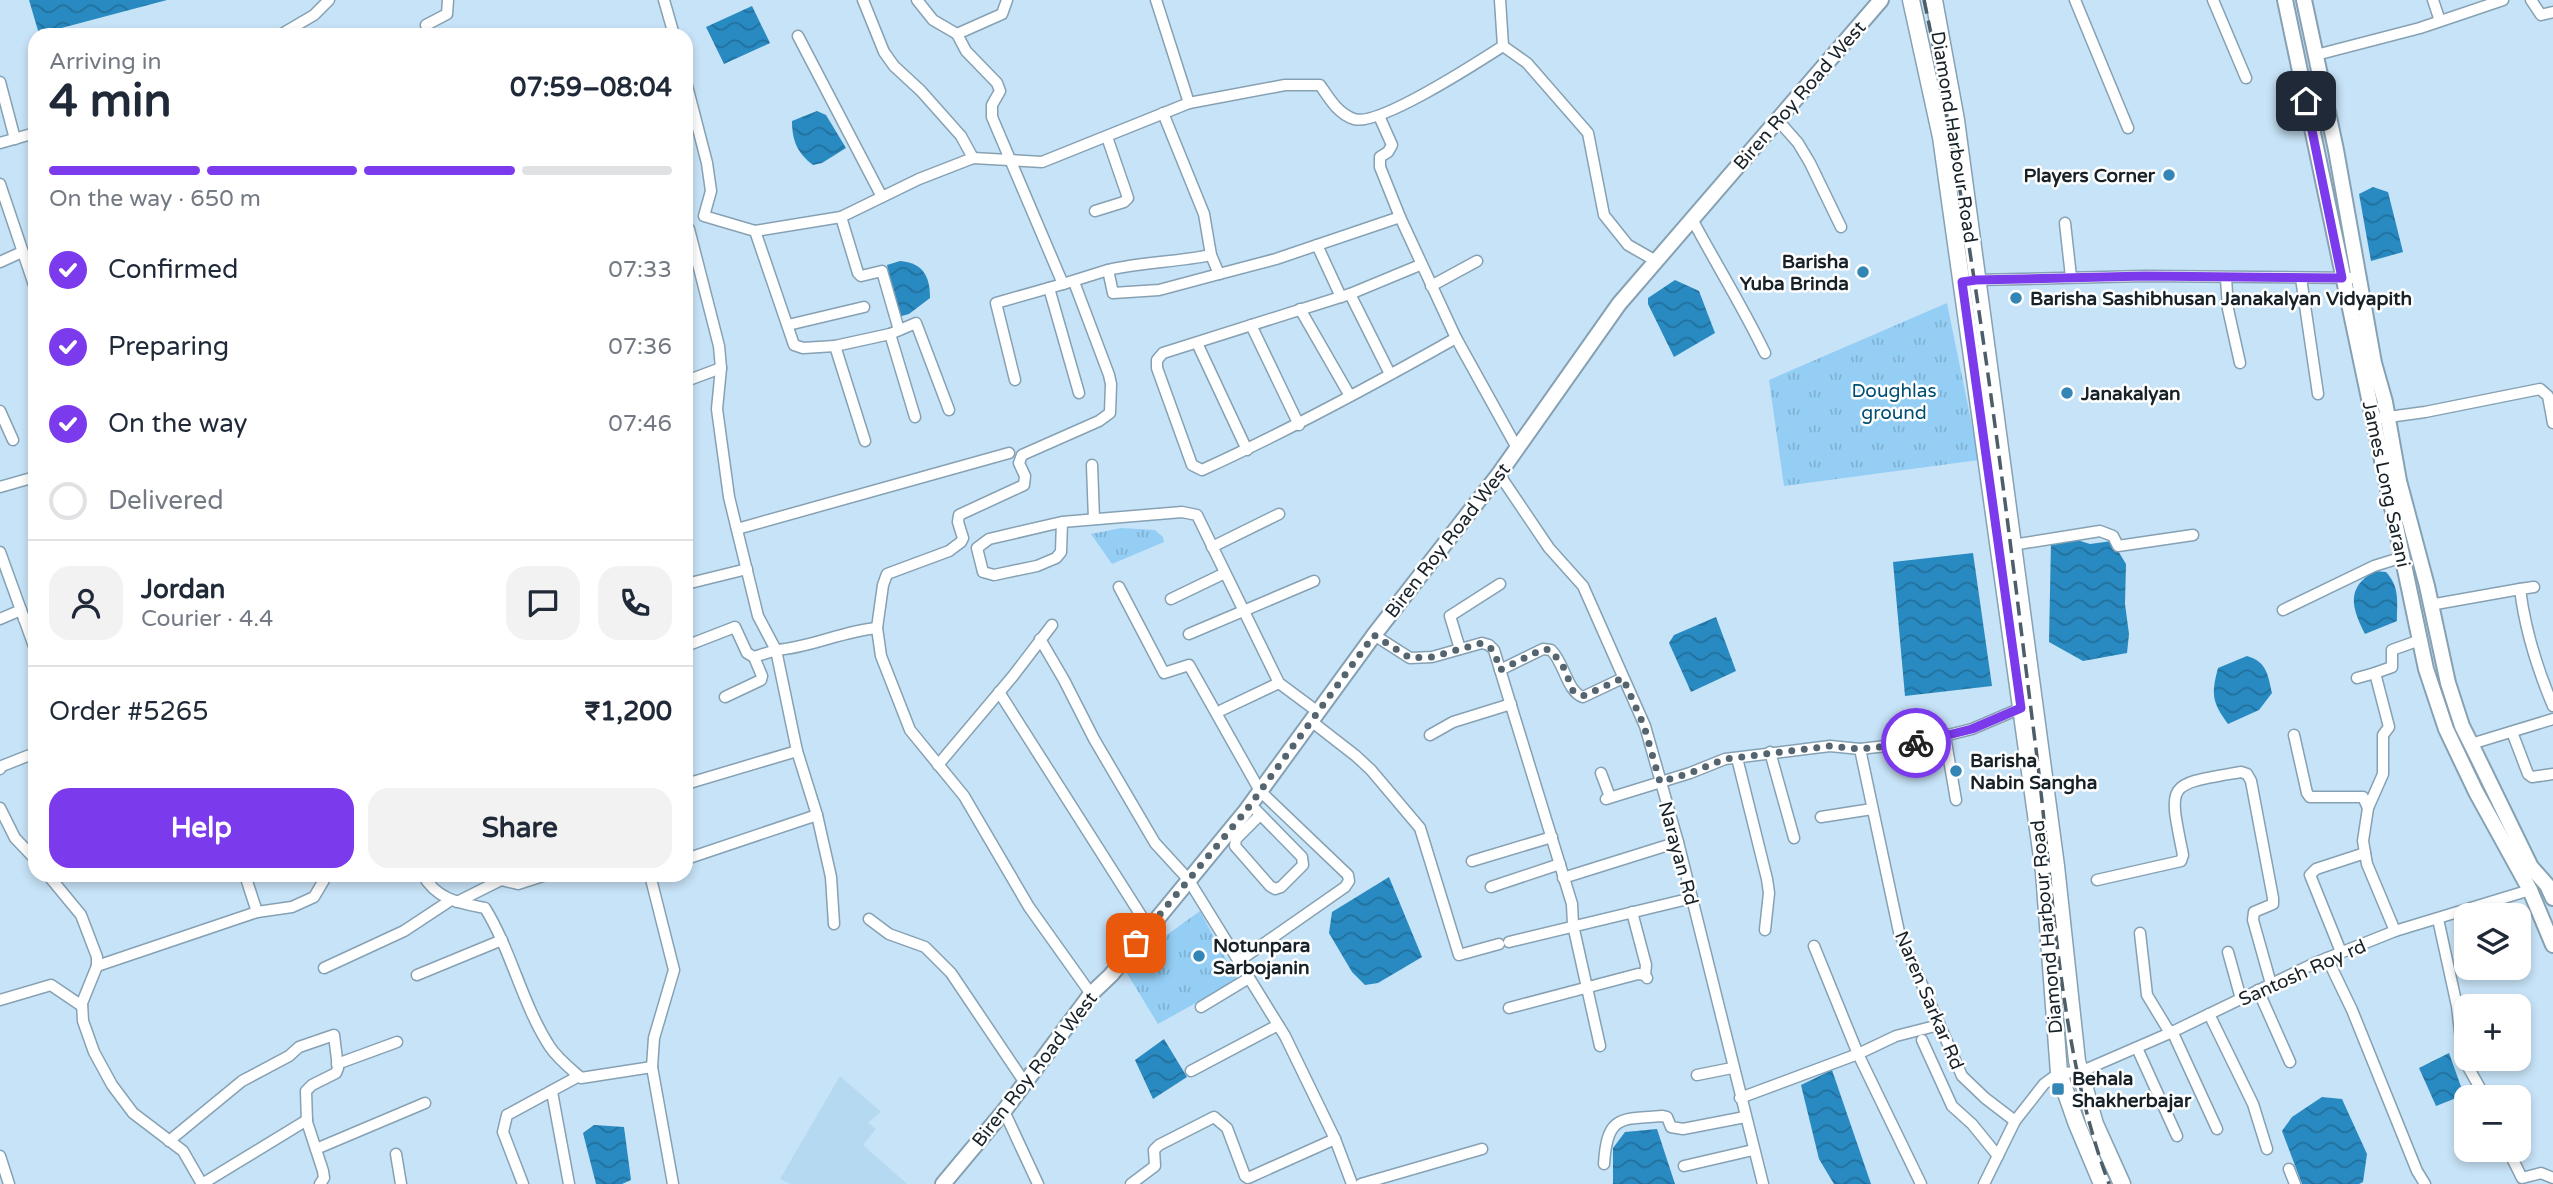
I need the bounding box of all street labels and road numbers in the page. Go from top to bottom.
street label: Biren Roy Road West [1729,17,1870,175]
street label: Diamond Harbour Road [1926,30,1982,245]
street label: James Long Sarani [2358,399,2414,569]
street label: Biren Roy Road West [1381,459,1515,622]
street label: Narayan Rd [1654,799,1702,908]
street label: Diamond Harbour Road [2027,819,2067,1035]
street label: Naren Sarkar Rd [1890,928,1968,1073]
street label: Santosh Roy rd [2235,935,2370,1011]
street label: Biren Roy Road West [968,988,1102,1151]

